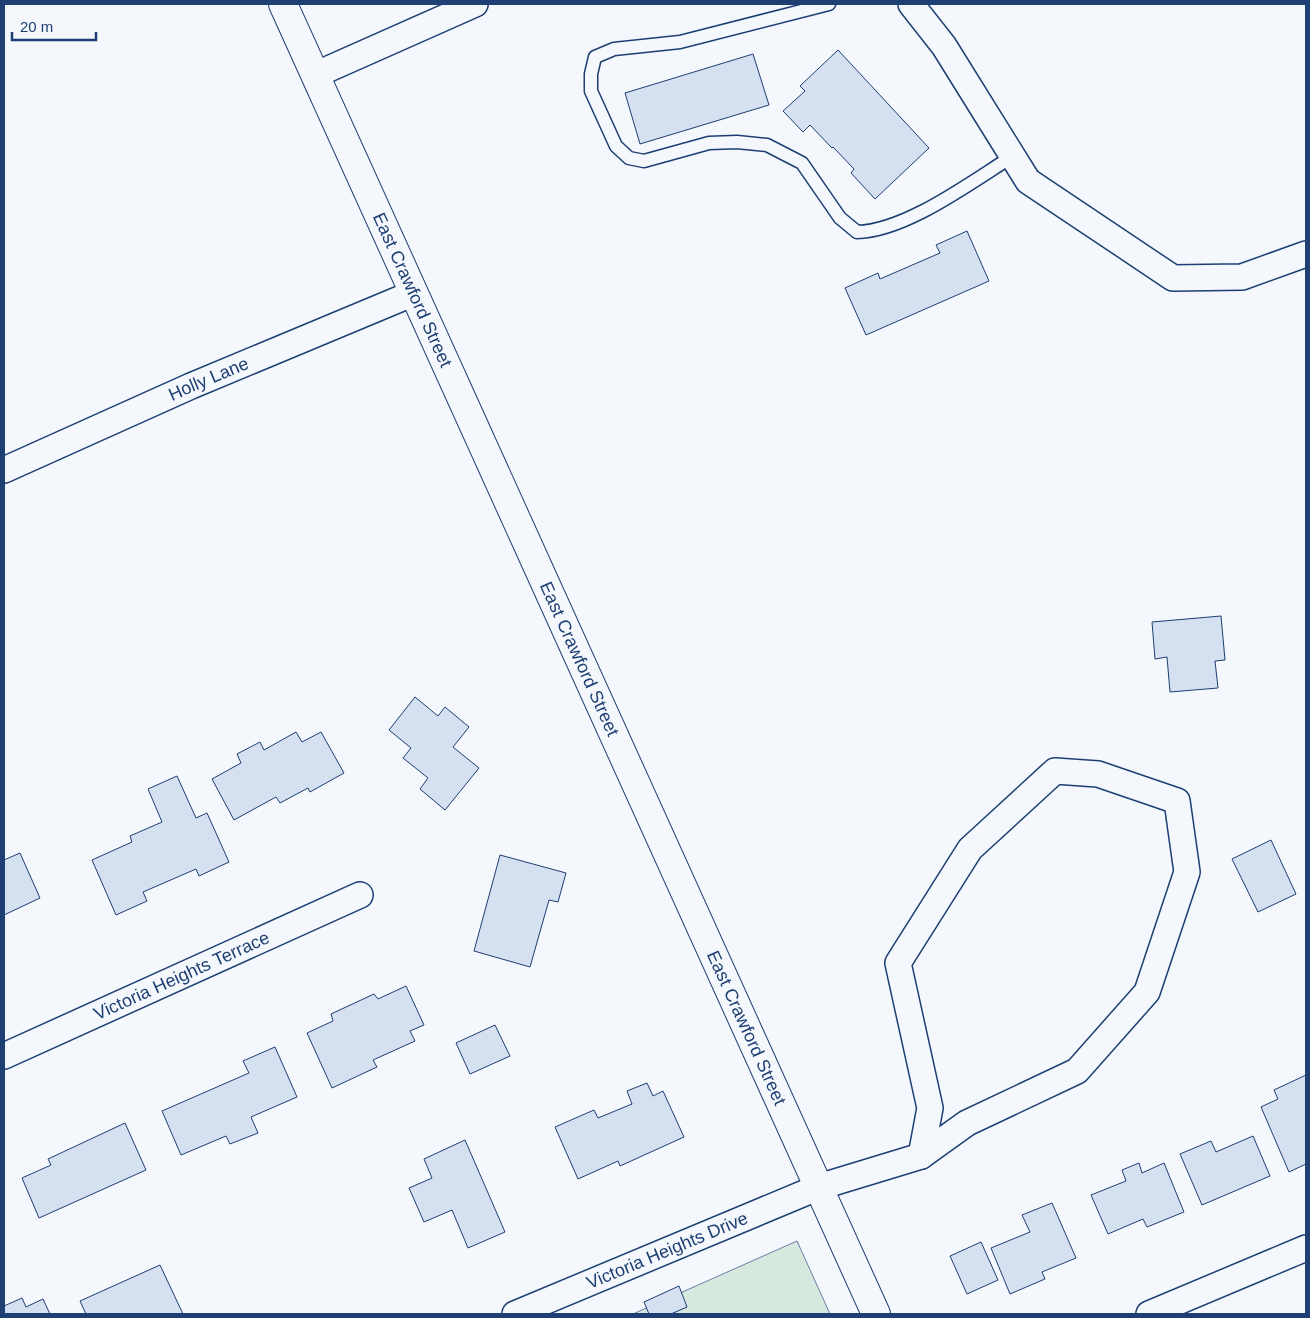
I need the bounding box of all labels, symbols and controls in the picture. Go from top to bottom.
scale bar [12,10,96,42]
text: 20 m [20,18,53,35]
street label: East Crawford Street [369,210,456,370]
street label: Holly Lane [165,353,252,405]
street label: East Crawford Street [536,579,623,739]
street label: Victoria Heights Terrace [91,927,273,1024]
street label: East Crawford Street [703,948,790,1108]
street label: Victoria Heights Drive [584,1208,751,1293]

